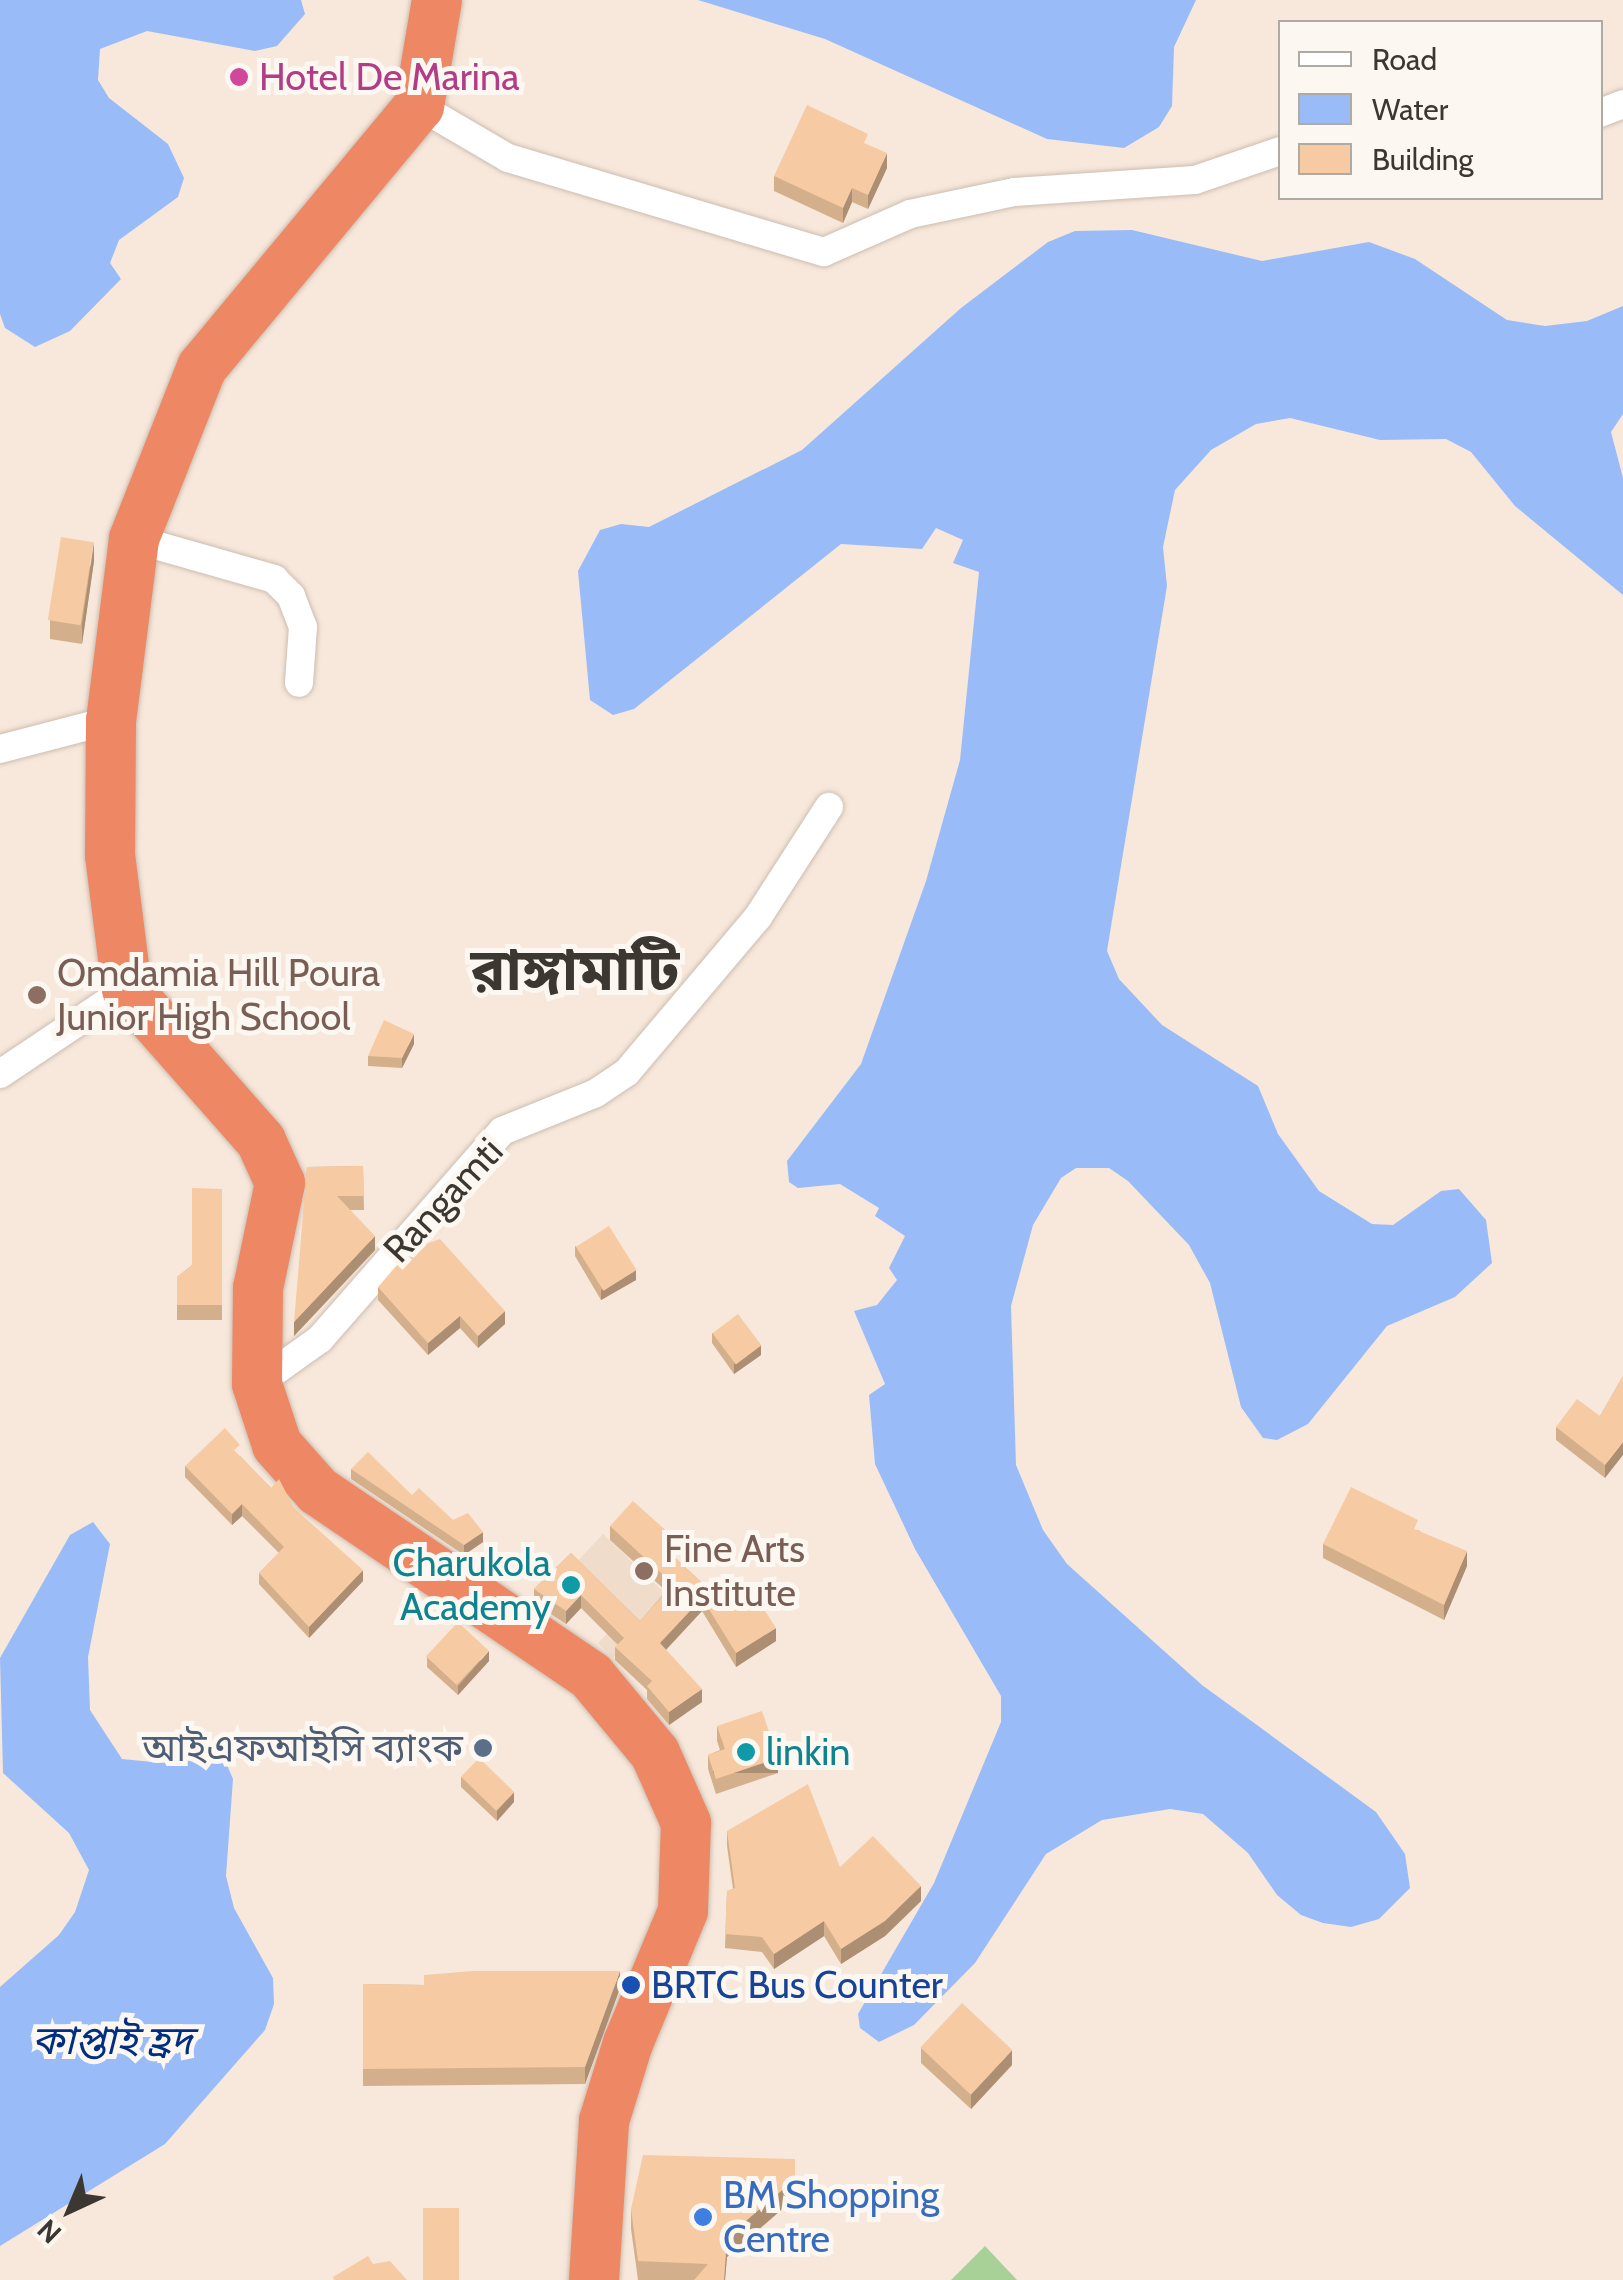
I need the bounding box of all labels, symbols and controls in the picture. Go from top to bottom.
legend [1278,20,1603,200]
text: Road [1372,41,1437,78]
place label: Hotel De Marina [259,54,519,100]
marker: Hotel De Marina [228,66,250,88]
text: Water [1372,91,1448,128]
text: Building [1372,141,1474,178]
district label: রাঙ্গামাটি [471,935,679,1005]
place label: Omdamia Hill Poura Junior High School [57,950,380,1040]
marker: Omdamia Hill Poura Junior High School [26,984,48,1006]
street label: Rangamti [374,1128,512,1272]
place label: Fine Arts Institute [664,1526,805,1616]
place label: Charukola Academy [393,1540,551,1630]
marker: Fine Arts Institute [633,1560,655,1582]
marker: Charukola Academy [560,1574,582,1596]
place label: আইএফআইসি ব্যাংক [142,1725,463,1771]
place label: linkin [766,1729,851,1775]
marker: আইএফআইসি ব্যাংক [472,1737,494,1759]
marker: linkin [735,1741,757,1763]
place label: BRTC Bus Counter [651,1962,943,2008]
marker: BRTC Bus Counter [620,1974,642,1996]
water label: কাপ্তাই হ্রদ [32,2016,192,2064]
north arrow [20,2160,120,2260]
place label: BM Shopping Centre [723,2172,939,2262]
marker: BM Shopping Centre [692,2206,714,2228]
text: N [30,2212,68,2251]

